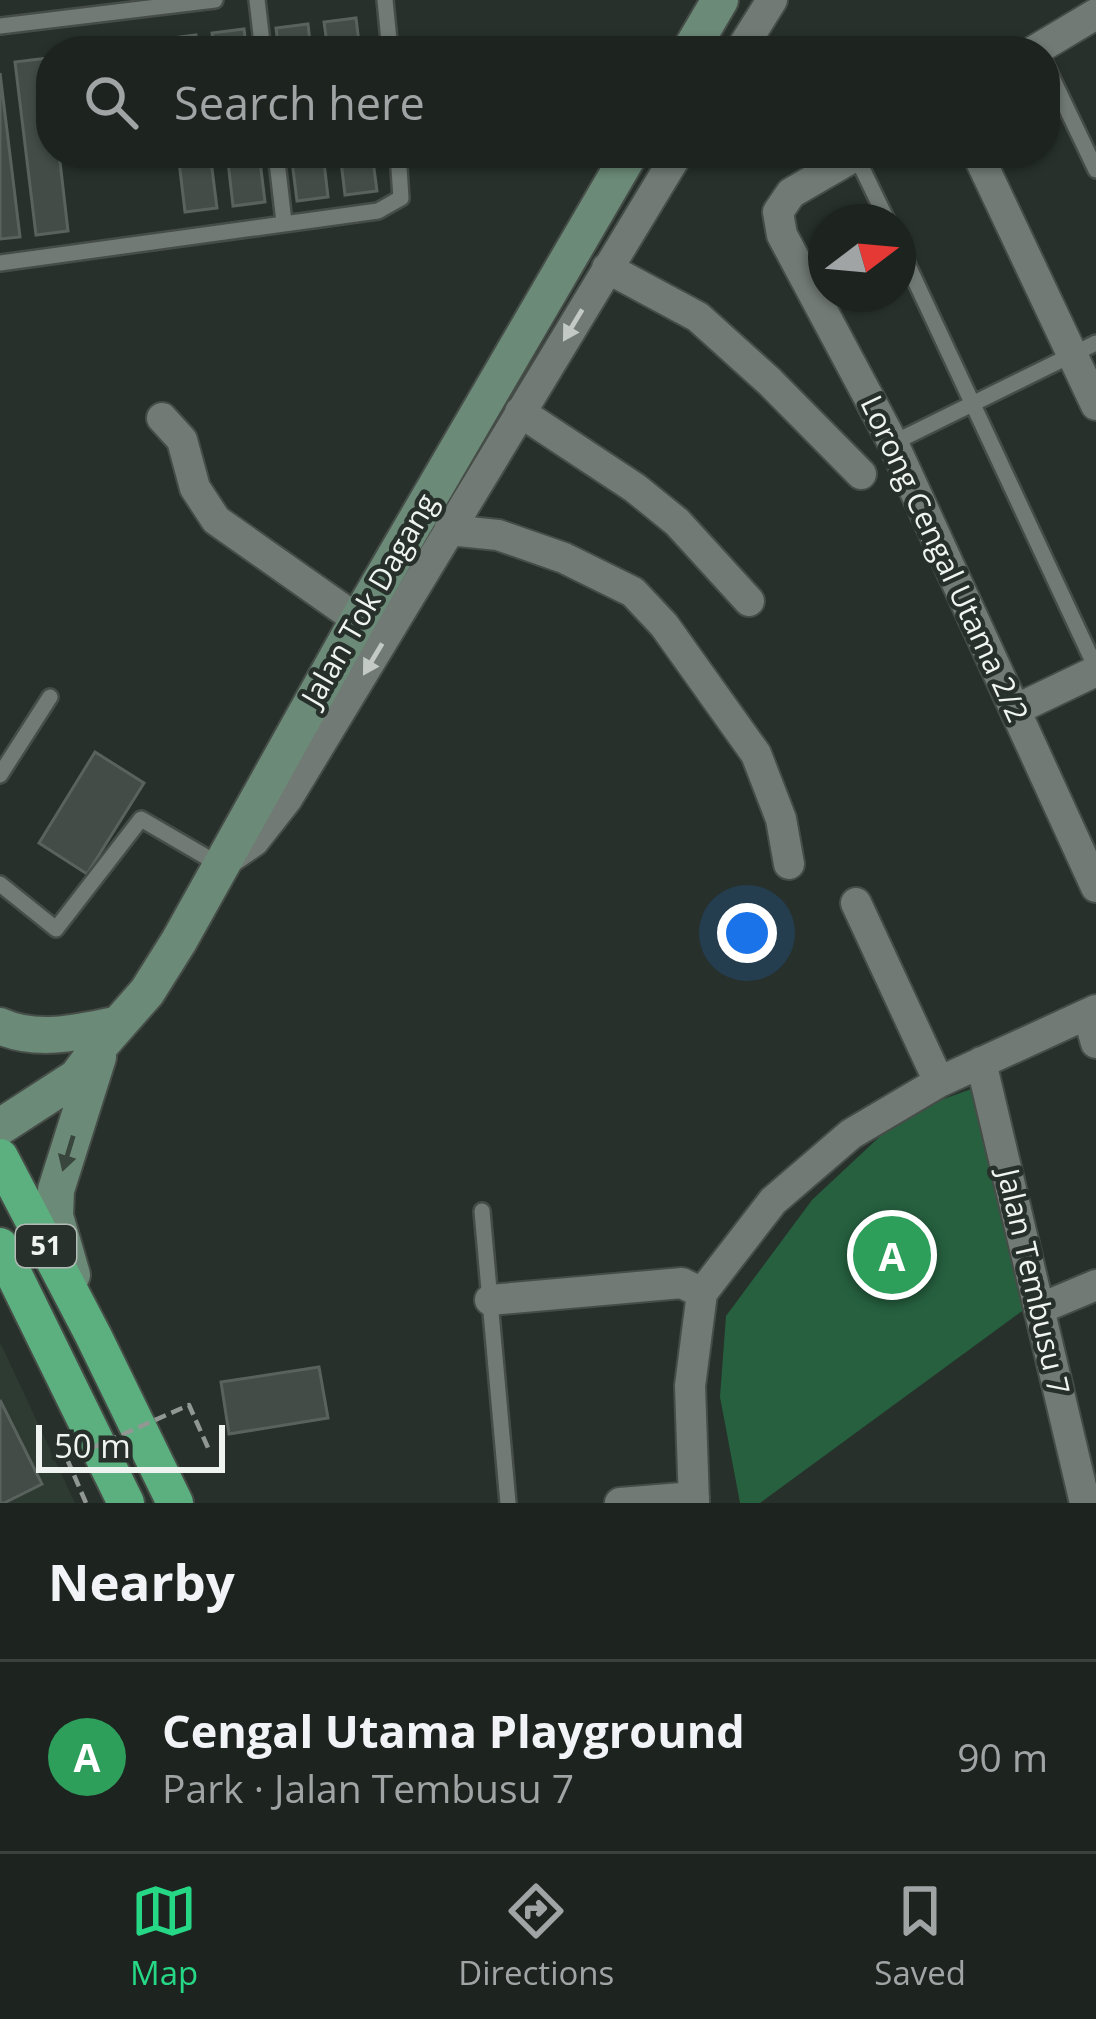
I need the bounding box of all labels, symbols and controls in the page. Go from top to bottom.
search box [36,36,1060,168]
icon: search [78,69,144,135]
text: Search here [174,72,425,133]
north arrow [808,204,916,312]
one-way arrow [563,308,584,342]
street label: Lorong Cengal Utama 2/2 [852,388,1039,728]
street label: Jalan Tok Dagang [290,485,446,716]
one-way arrow [363,642,384,676]
your location [717,903,777,963]
one-way arrow [57,1135,76,1172]
street label: Jalan Tembusu 7 [988,1162,1080,1399]
pin: A [853,1210,931,1300]
road number: 51 [16,1225,76,1267]
scale bar [36,1419,225,1472]
text: 50 m [54,1423,131,1468]
text: Nearby [48,1546,235,1616]
text: Cengal Utama Playground [162,1700,745,1761]
text: A [74,1730,100,1783]
text: 90 m [957,1730,1048,1783]
text: Park · Jalan Tembusu 7 [162,1761,574,1814]
tab: Map [130,1878,198,1995]
tab: Directions [458,1878,614,1995]
tab: Saved [874,1878,966,1995]

